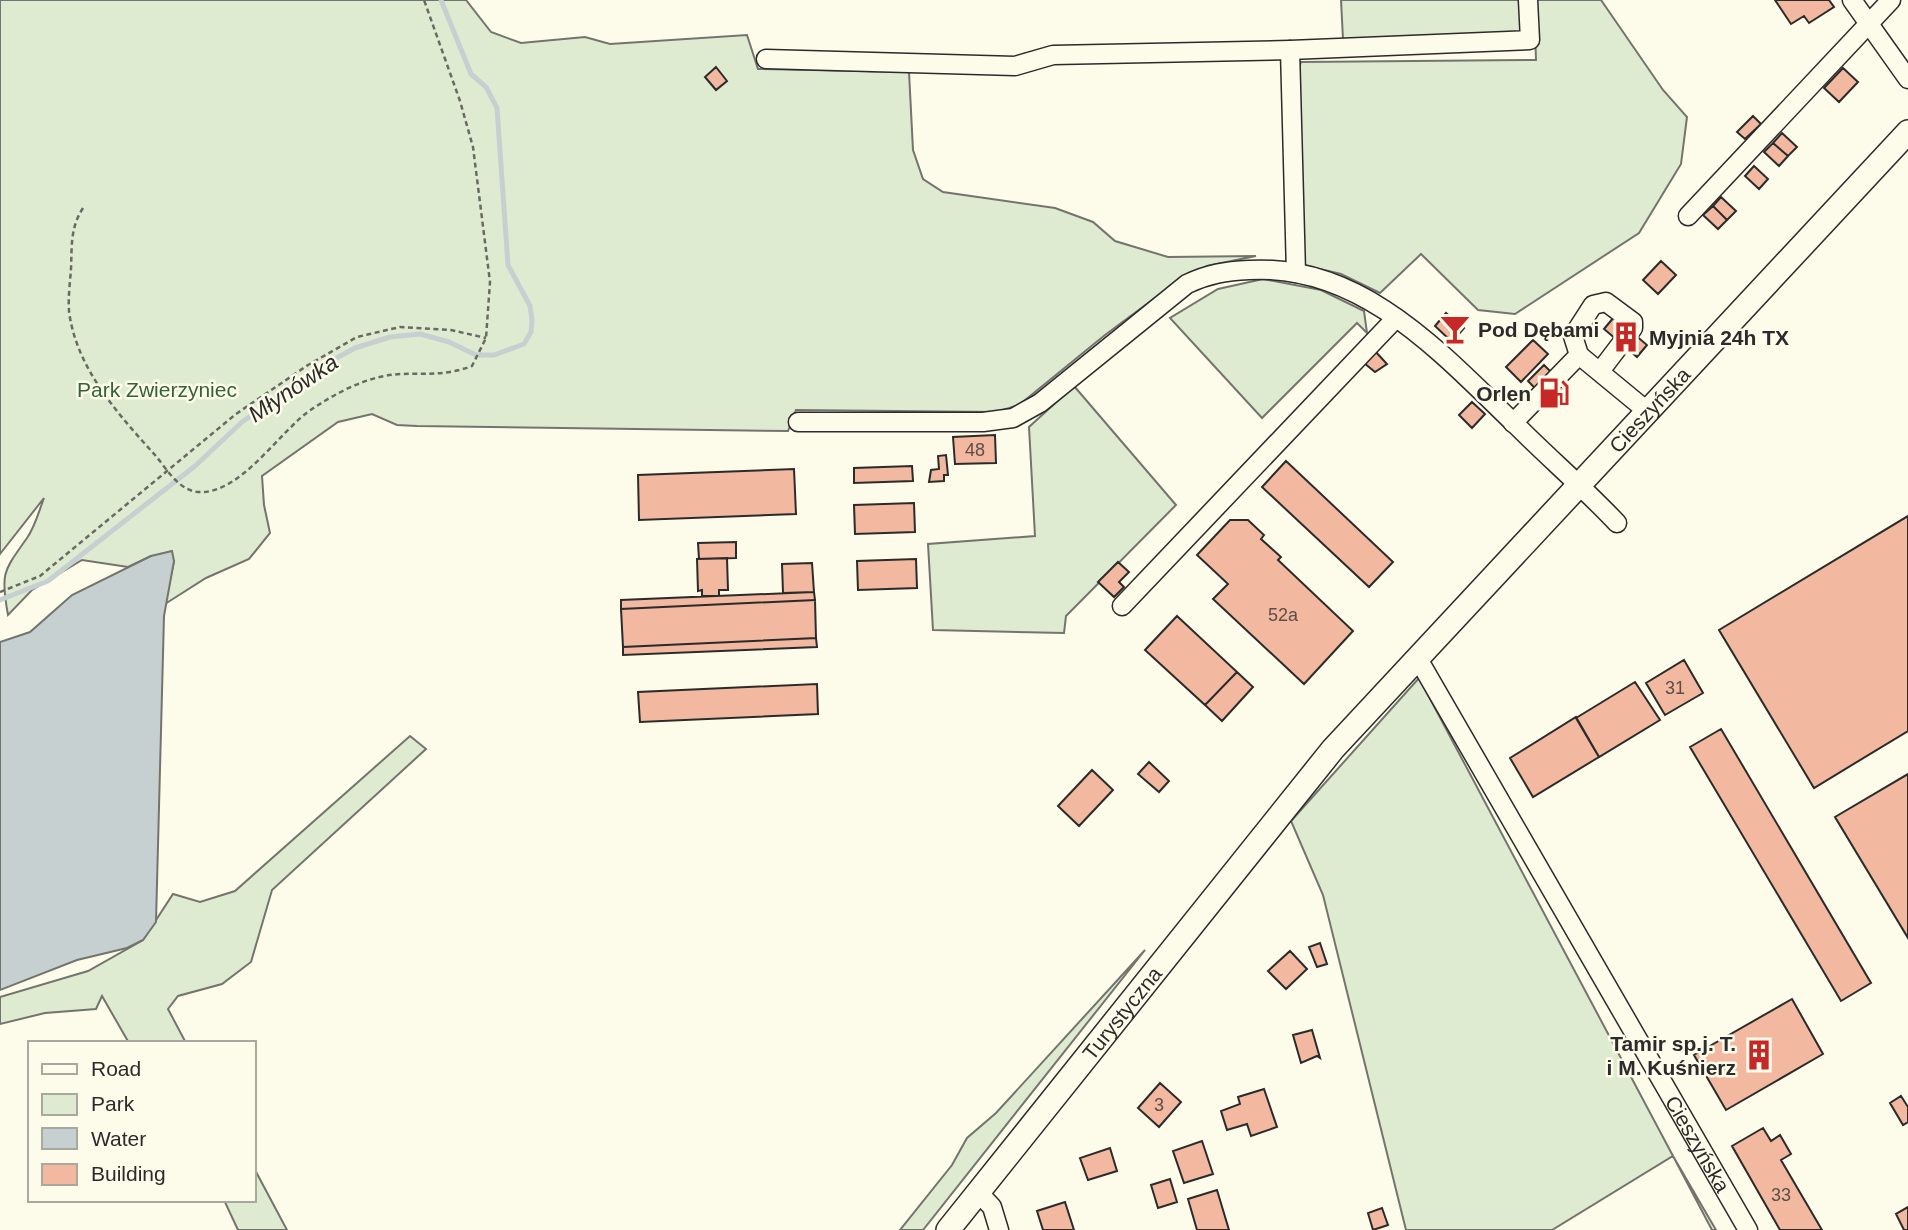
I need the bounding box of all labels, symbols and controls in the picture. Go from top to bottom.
bar icon: Pod Dębami [1438,312,1472,346]
place label: Pod Dębami [1478,318,1599,341]
building icon: Myjnia 24h TX [1609,320,1643,354]
place label: Myjnia 24h TX [1649,326,1789,349]
water label: Młynówka [243,349,343,427]
street label: Cieszyńska [1604,362,1695,457]
fuel station icon: Orlen [1537,376,1571,410]
park label: Park Zwierzyniec [77,378,237,401]
place label: Orlen [1476,382,1531,405]
house number: 48 [965,440,985,460]
house number: 52a [1268,605,1299,625]
house number: 31 [1665,678,1685,698]
street label: Turystyczna [1078,962,1166,1064]
place label: Tamir sp.j. T. i M. Kuśnierz [1606,1032,1736,1079]
building icon: Tamir sp.j. T. i M. Kuśnierz [1742,1038,1776,1072]
legend [28,1041,256,1202]
text: Road [91,1057,141,1080]
street label: Cieszyńska [1661,1091,1735,1196]
text: Park [91,1092,135,1115]
house number: 3 [1154,1095,1164,1115]
text: Water [91,1127,146,1150]
text: Building [91,1162,166,1185]
house number: 33 [1771,1185,1791,1205]

